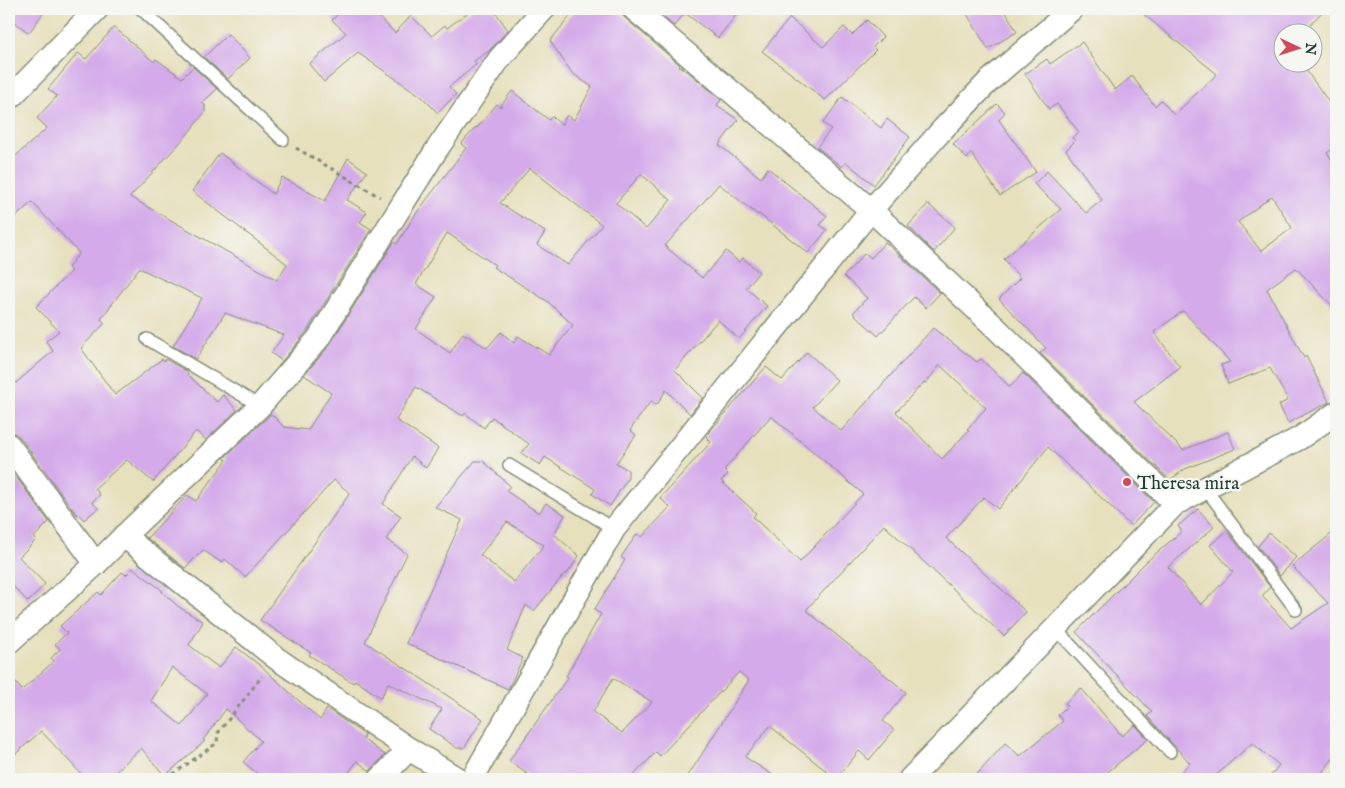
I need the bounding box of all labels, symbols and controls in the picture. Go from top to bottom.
north arrow [1272,22,1322,72]
text: N [1301,41,1319,56]
place label: Theresa mira [1137,472,1240,496]
marker: Theresa mira [1121,476,1133,488]

